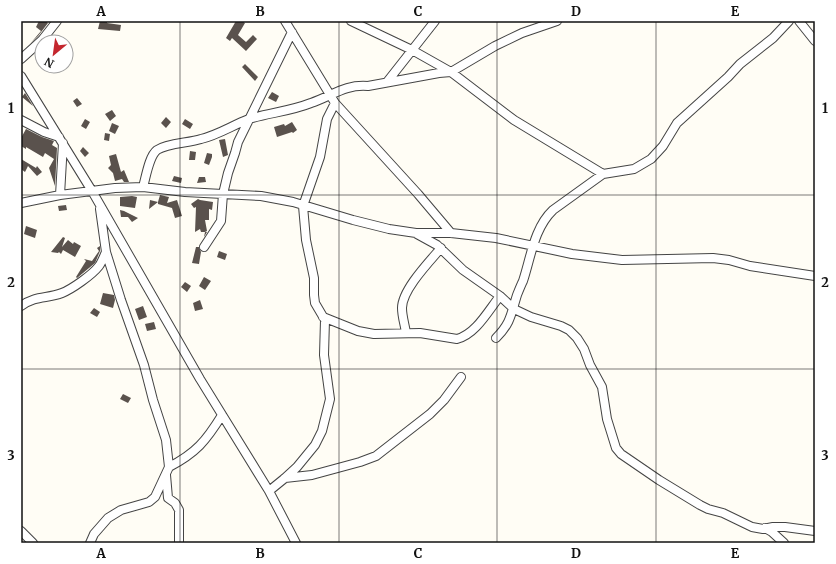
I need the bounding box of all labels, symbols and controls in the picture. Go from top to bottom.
text: A [95,3,106,20]
text: B [255,3,265,20]
text: C [414,3,423,20]
text: D [571,3,581,20]
text: E [731,3,740,20]
north arrow [34,34,74,74]
text: N [42,54,56,71]
text: 1 [8,100,14,117]
text: 1 [822,100,828,117]
text: 2 [7,274,15,291]
text: 2 [821,274,829,291]
text: 3 [7,447,15,464]
text: 3 [821,447,829,464]
text: A [95,545,106,562]
text: B [255,545,265,562]
text: C [414,545,423,562]
text: D [571,545,581,562]
text: E [731,545,740,562]

